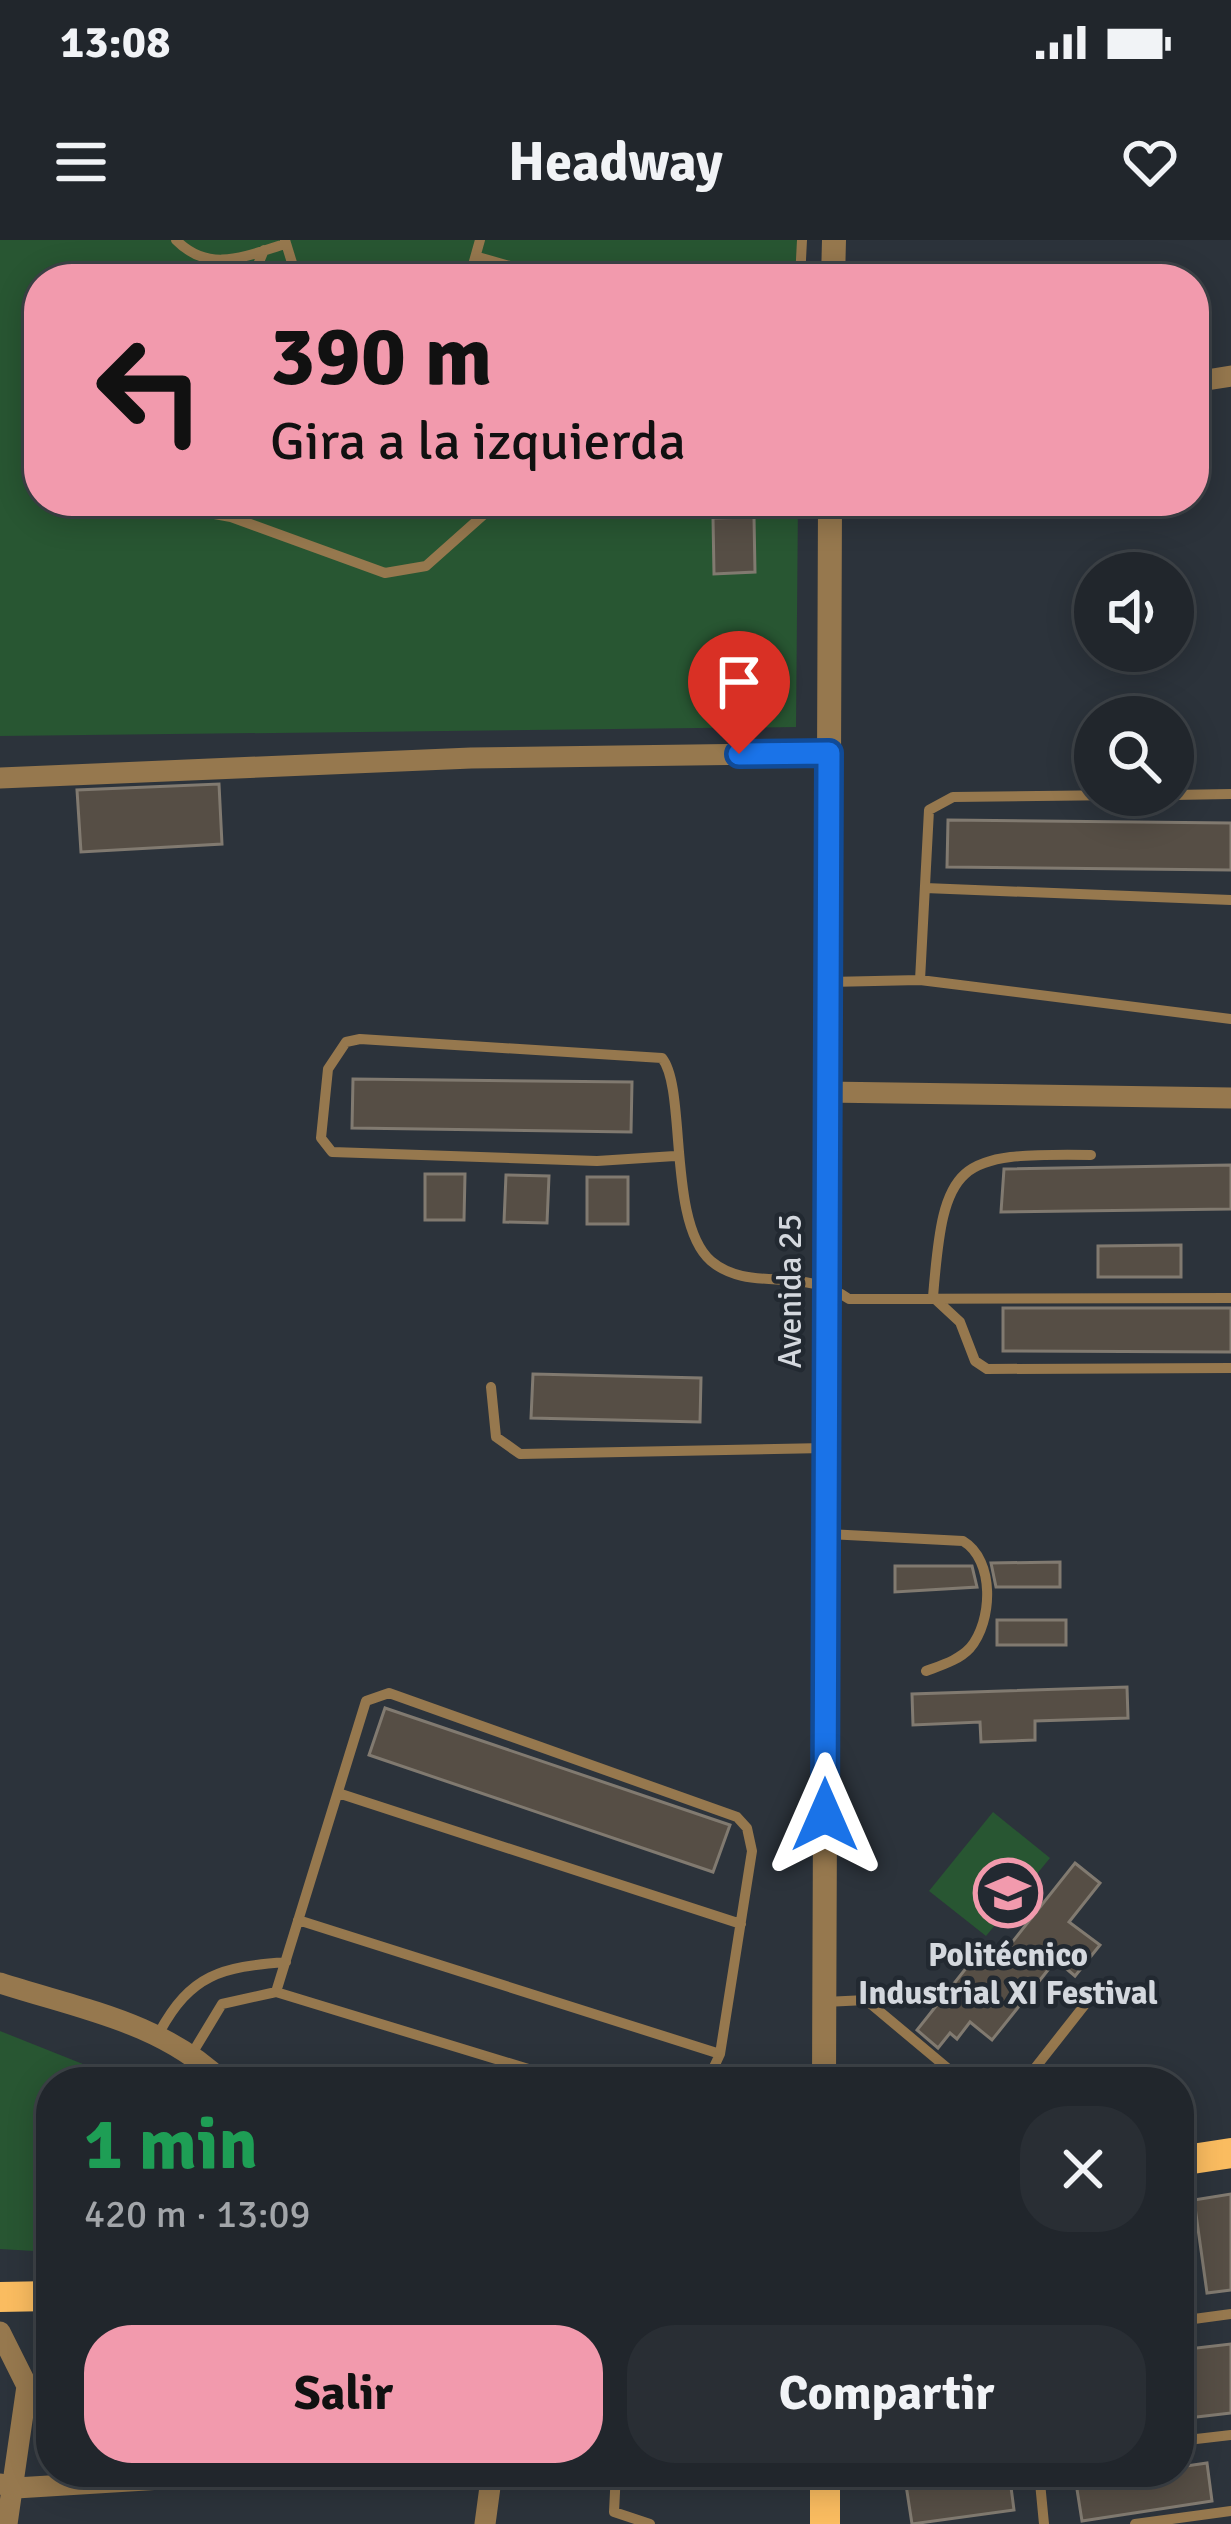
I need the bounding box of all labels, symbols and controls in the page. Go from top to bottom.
text: 13:08 [60,15,170,70]
icon: menu [48,129,114,195]
text: Headway [508,129,723,196]
icon: heart [1117,129,1183,195]
text: 390 m [270,305,492,409]
icon: left [72,312,228,468]
text: Gira a la izquierda [270,408,686,475]
map controls [1074,552,1194,816]
button: sound [1074,552,1194,672]
pin [688,631,790,754]
icon: arrive [706,649,772,715]
button: search [1074,696,1194,816]
street label: Avenida 25 [770,1214,811,1368]
position arrow [762,1752,888,1878]
school or university icon: Politécnico Industrial XI Festival [973,1858,1043,1928]
place label: Politécnico Industrial XI Festival [858,1935,1158,2014]
text: 1 min [84,2100,258,2189]
button: close [1020,2106,1146,2232]
text: 420 m · 13:09 [84,2190,311,2238]
button: Salir [84,2325,603,2463]
button: Compartir [627,2325,1146,2463]

